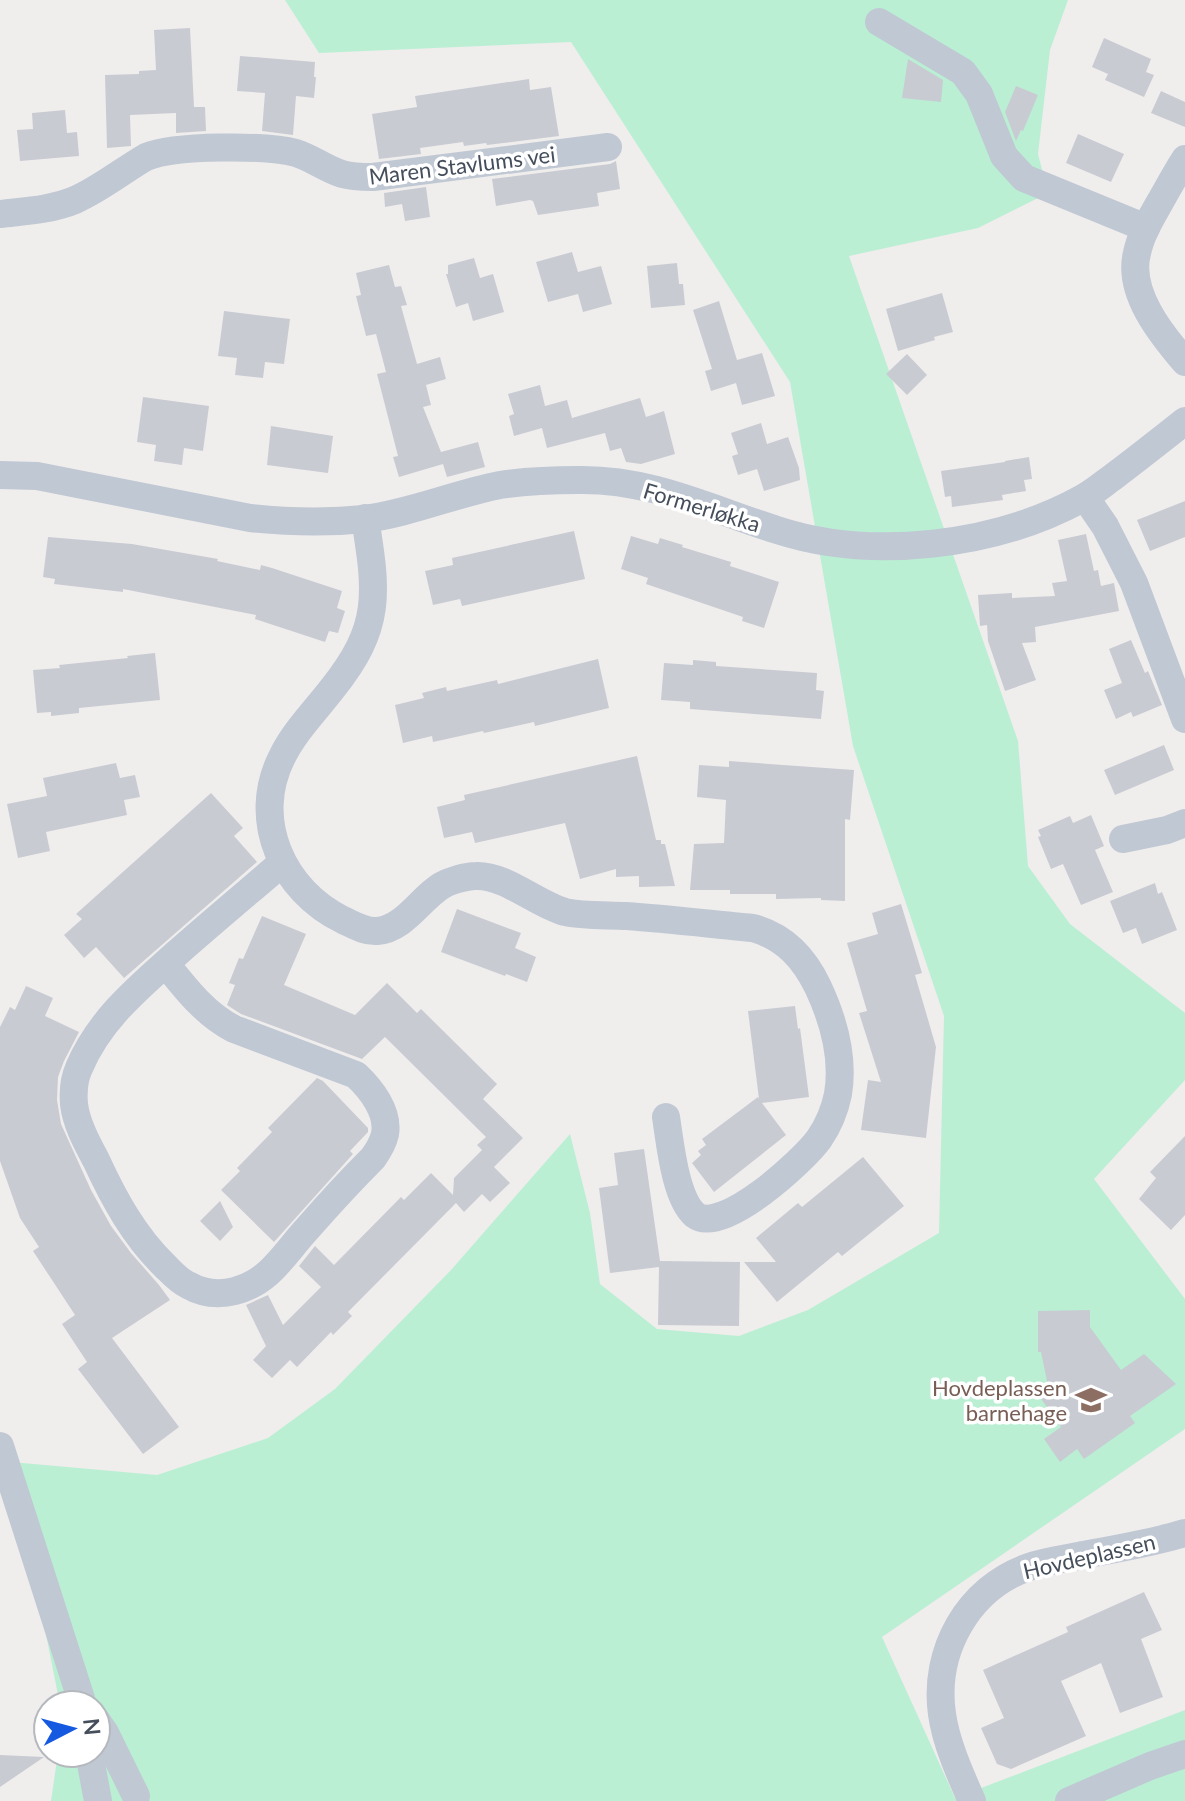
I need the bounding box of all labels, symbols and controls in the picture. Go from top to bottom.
street label: Maren Stavlums vei [367,140,557,190]
street label: Formerløkka [640,476,764,538]
place label: Hovdeplassen barnehage [932,1374,1067,1426]
school or university icon: Hovdeplassen barnehage [1074,1383,1108,1417]
street label: Hovdeplassen [1020,1528,1158,1584]
north arrow [32,1689,112,1769]
text: N [78,1717,107,1737]

